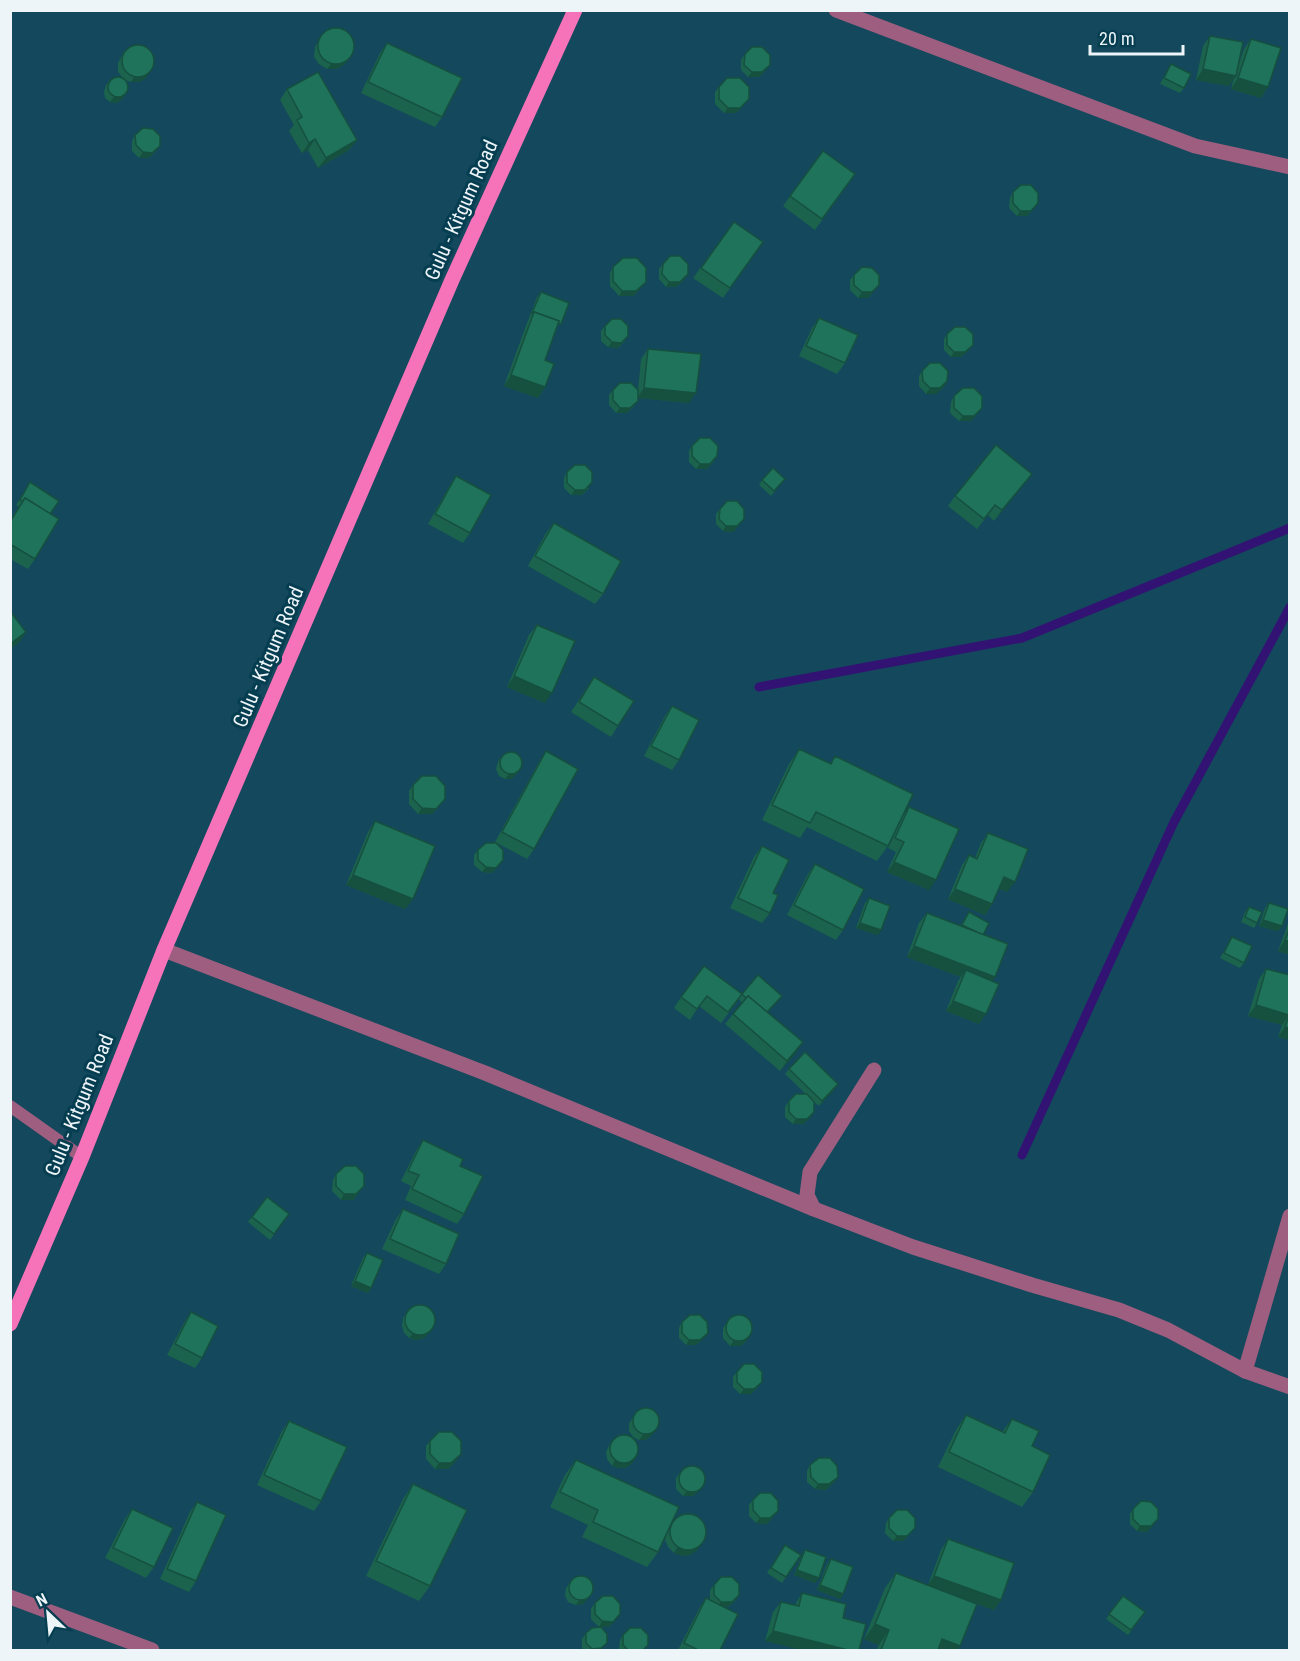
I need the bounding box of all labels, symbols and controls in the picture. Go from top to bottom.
scale bar [1090,18,1183,56]
text: 20 m [1099,28,1134,49]
street label: Gulu - Kitgum Road [419,136,503,284]
street label: Gulu - Kitgum Road [228,583,308,731]
street label: Gulu - Kitgum Road [40,1031,118,1179]
north arrow [18,1583,78,1643]
text: N [33,1589,50,1611]

